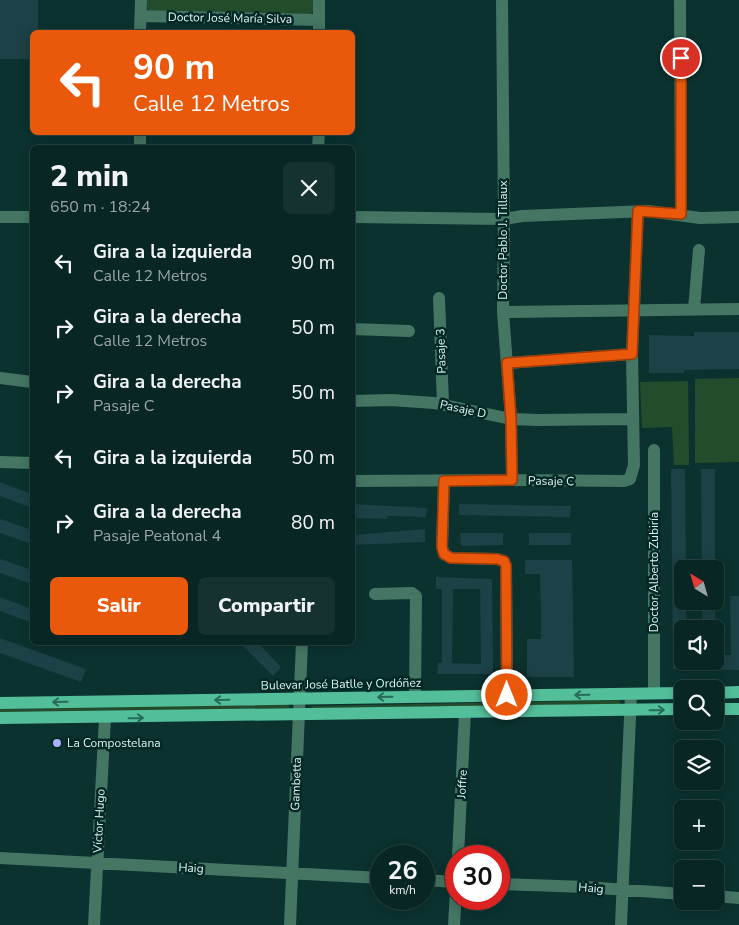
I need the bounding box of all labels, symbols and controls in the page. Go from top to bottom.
street label: Doctor José María Silva [168,9,292,27]
pin [660,37,702,79]
text: 90 m [133,44,215,91]
icon: arrive [667,44,695,72]
icon: left [50,50,115,115]
text: Calle 12 Metros [133,89,290,119]
text: 2 min [50,156,129,197]
button: close [283,162,335,214]
street label: Doctor Pablo J. Tillaux [495,180,511,300]
text: 650 m · 18:24 [50,196,151,218]
text: Gira a la izquierda [93,239,252,265]
icon: left [50,249,78,277]
text: 90 m [291,250,335,276]
text: Calle 12 Metros [93,265,207,287]
text: Gira a la derecha [93,304,242,330]
icon: right [50,314,78,342]
text: 50 m [291,315,335,341]
street label: Pasaje 3 [432,328,450,374]
text: Calle 12 Metros [93,330,207,352]
text: Gira a la derecha [93,369,242,395]
icon: right [50,379,78,407]
text: 50 m [291,380,335,406]
text: Pasaje C [93,395,155,417]
street label: Pasaje D [438,396,488,422]
icon: left [50,444,78,472]
text: Gira a la izquierda [93,445,252,471]
text: 50 m [291,445,335,471]
street label: Pasaje C [528,473,574,489]
text: Gira a la derecha [93,499,242,525]
icon: right [50,509,78,537]
text: 80 m [291,510,335,536]
street label: Doctor Alberto Zubiría [646,512,662,632]
text: Pasaje Peatonal 4 [93,525,221,547]
north arrow [674,560,724,610]
map controls [674,560,724,910]
button: Salir [50,577,188,635]
button: Compartir [198,577,335,635]
button: sound [674,620,724,670]
position arrow [480,668,532,720]
street label: Bulevar José Batlle y Ordóñez [261,675,422,693]
button: search [674,680,724,730]
one-way arrow [575,690,591,699]
one-way arrow [377,692,394,702]
one-way arrow [215,695,231,705]
one-way arrow [52,697,68,707]
one-way arrow [648,705,664,715]
one-way arrow [128,713,144,722]
place label: La Compostelana [67,735,161,751]
marker: La Compostelana [51,737,63,749]
button: layers [674,740,724,790]
street label: Gambetta [287,757,305,811]
street label: Joffre [453,769,471,800]
street label: Víctor Hugo [89,788,109,855]
button: + [674,800,724,850]
speed limit sign: 30 [445,845,510,910]
text: 26 [387,854,418,888]
street label: Haig [178,859,204,877]
button: − [674,860,724,910]
street label: Haig [578,879,604,897]
text: km/h [389,882,416,898]

